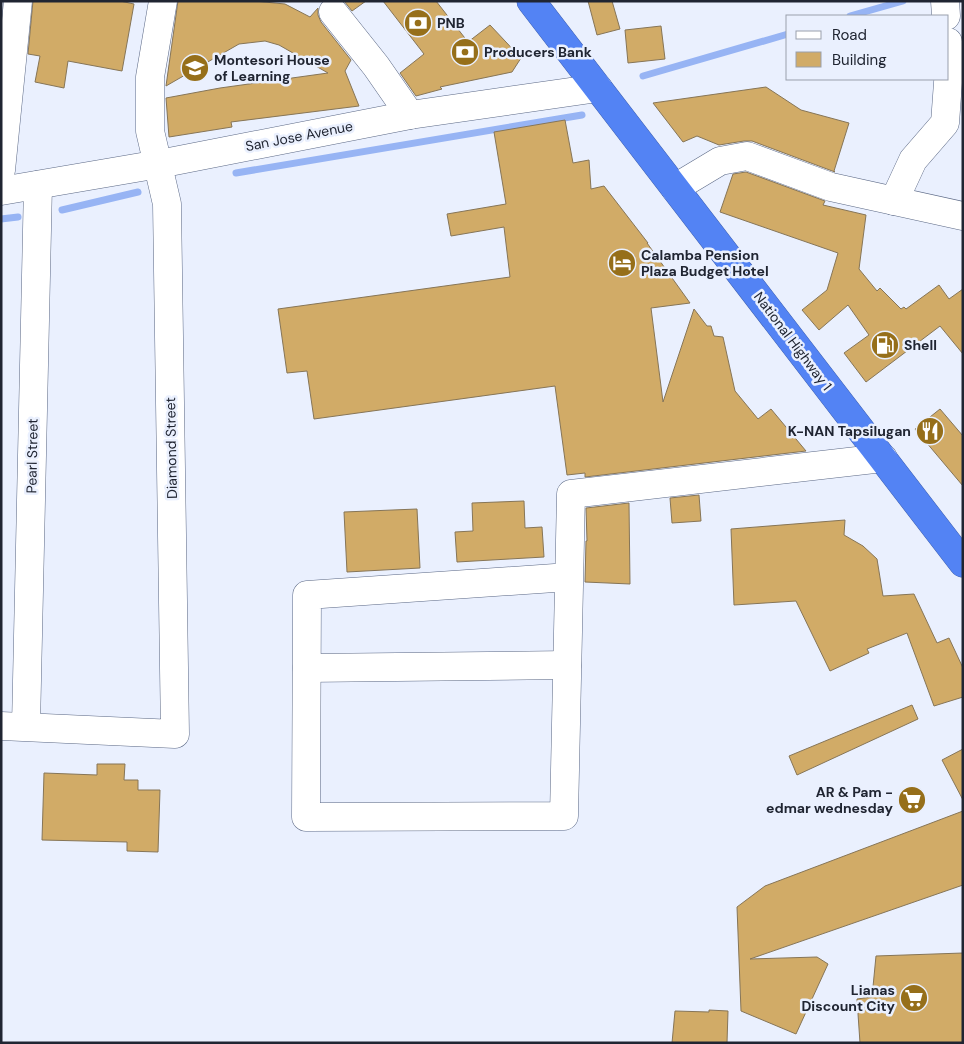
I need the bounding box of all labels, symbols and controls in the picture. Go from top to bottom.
bank icon: PNB [403,8,433,38]
place label: PNB [437,14,465,32]
legend [786,15,949,80]
text: Road [832,25,867,45]
bank icon: Producers Bank [450,37,480,67]
place label: Producers Bank [484,43,592,61]
text: Building [832,50,887,70]
place label: Montesori House of Learning [214,51,330,85]
school or university icon: Montesori House of Learning [180,53,210,83]
street label: San Jose Avenue [244,117,354,155]
place label: Calamba Pension Plaza Budget Hotel [641,246,769,280]
hotel icon: Calamba Pension Plaza Budget Hotel [607,248,637,278]
street label: National Highway 1 [750,288,836,394]
fuel station icon: Shell [870,330,900,360]
place label: Shell [904,336,937,354]
street label: Diamond Street [161,397,181,499]
restaurant icon: K-NAN Tapsilugan [915,416,945,446]
street label: Pearl Street [22,418,42,494]
place label: K-NAN Tapsilugan [788,422,911,440]
place label: AR & Pam - edmar wednesday [766,783,894,817]
supermarket icon: AR & Pam - edmar wednesday [897,785,927,815]
place label: Lianas Discount City [801,981,896,1015]
supermarket icon: Lianas Discount City [899,983,929,1013]

